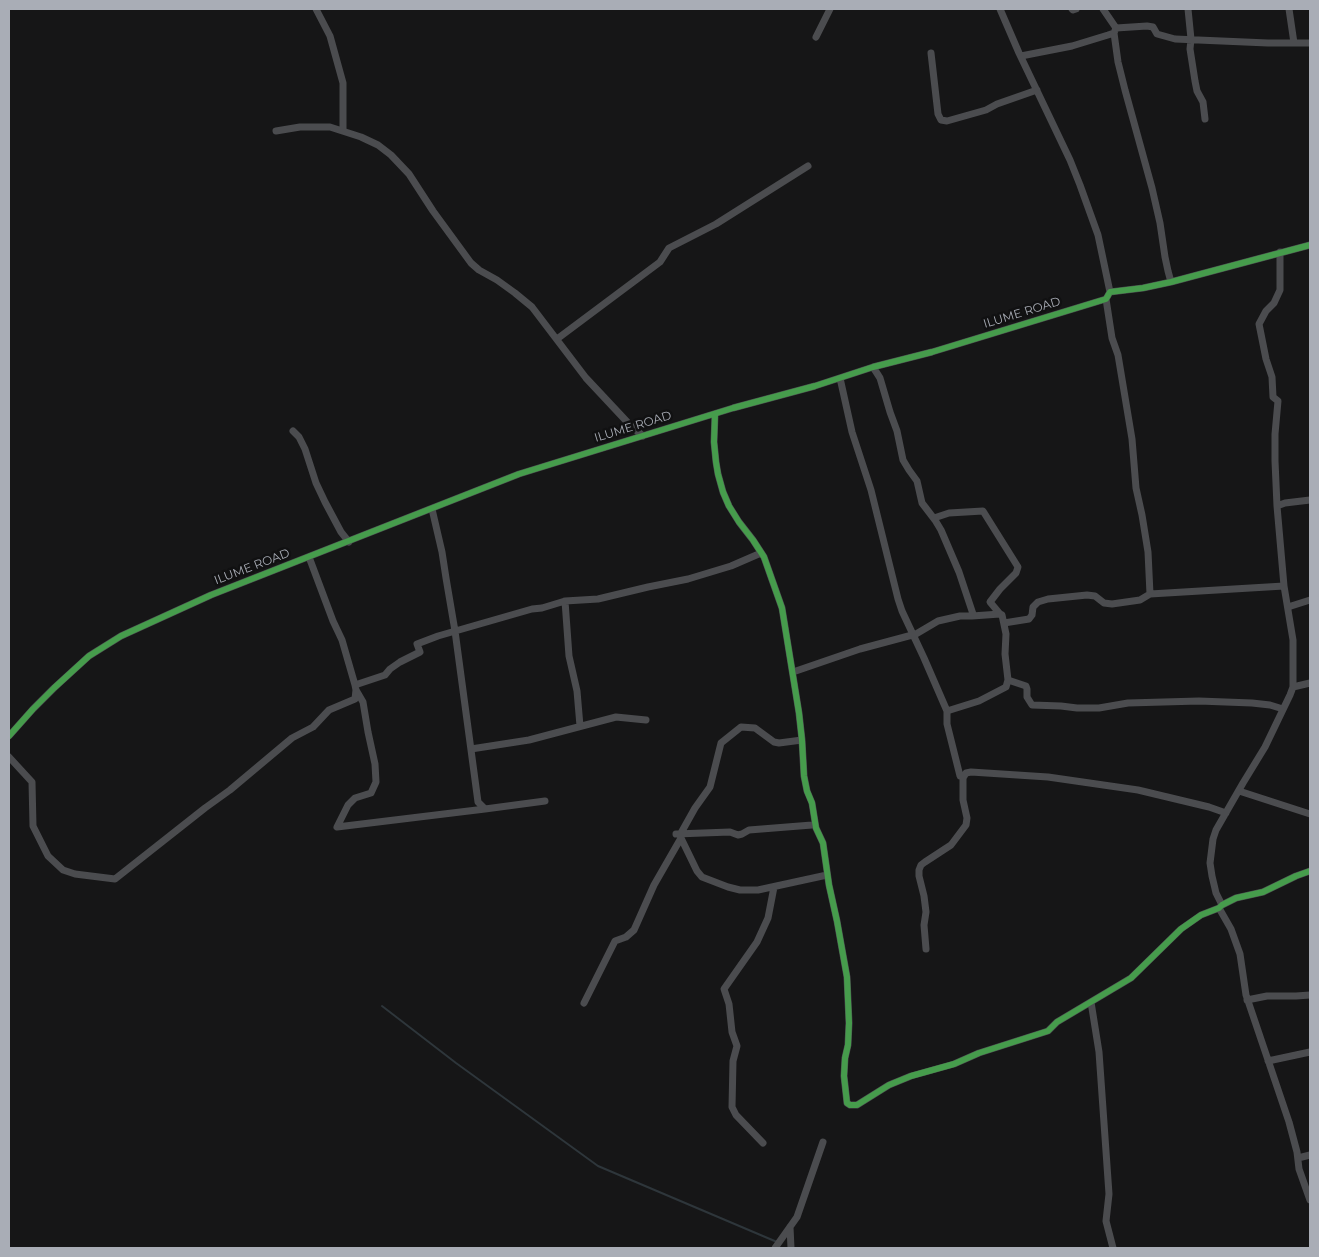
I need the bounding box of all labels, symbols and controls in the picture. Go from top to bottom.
street label: ILUME ROAD [982,294,1062,332]
street label: ILUME ROAD [593,408,673,446]
street label: ILUME ROAD [212,546,292,588]

